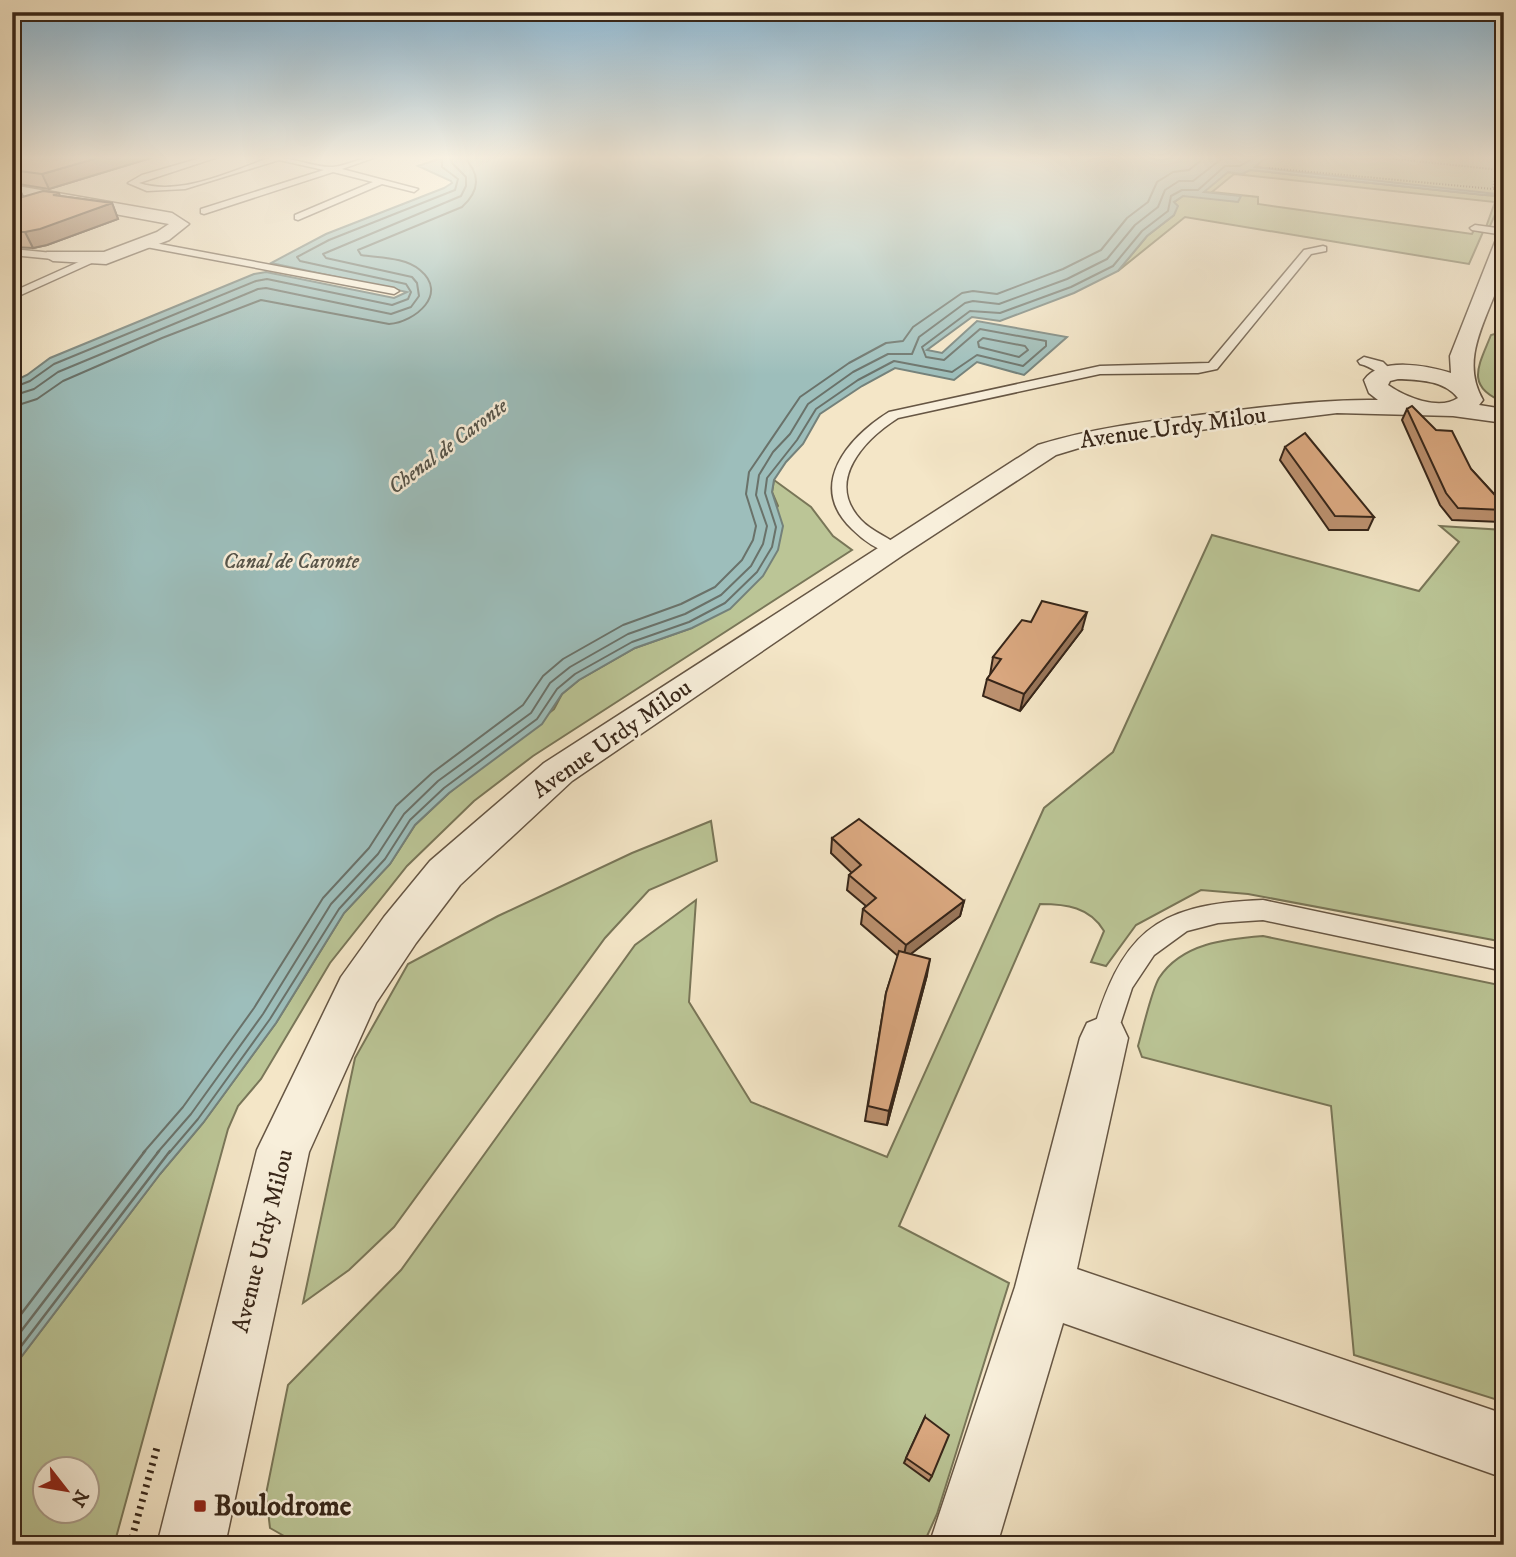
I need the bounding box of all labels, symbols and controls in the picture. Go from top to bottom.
water label: Chenal de Caronte [383,393,514,500]
street label: Avenue Urdy Milou [1078,400,1268,456]
water label: Canal de Caronte [223,549,360,575]
street label: Avenue Urdy Milou [526,673,698,805]
street label: Avenue Urdy Milou [226,1146,300,1336]
north arrow [32,1456,102,1526]
text: N [65,1485,93,1511]
place label: Boulodrome [214,1489,352,1524]
marker: Boulodrome [192,1498,208,1514]

